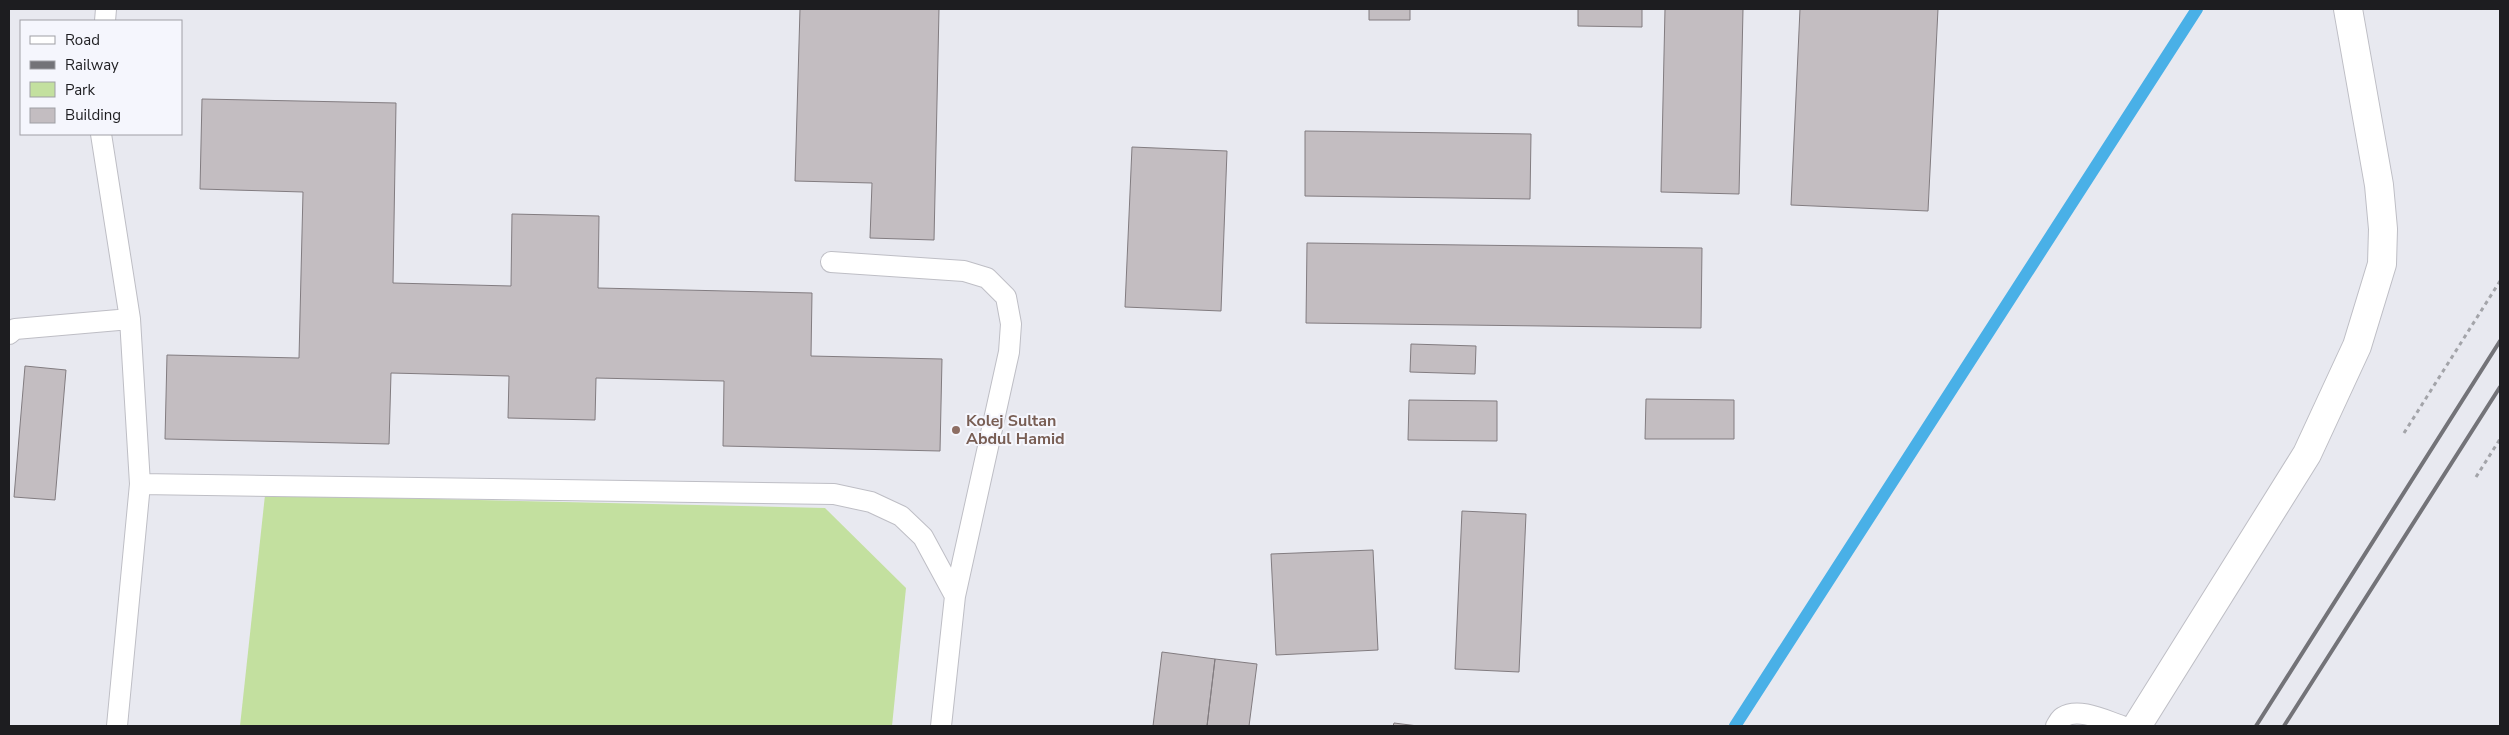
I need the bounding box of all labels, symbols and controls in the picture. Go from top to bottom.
legend [20,20,182,135]
text: Road [65,30,100,50]
text: Railway [65,55,119,75]
text: Park [65,80,95,100]
text: Building [65,105,121,125]
place label: Kolej Sultan Abdul Hamid [966,410,1065,450]
marker: Kolej Sultan Abdul Hamid [950,424,962,436]

